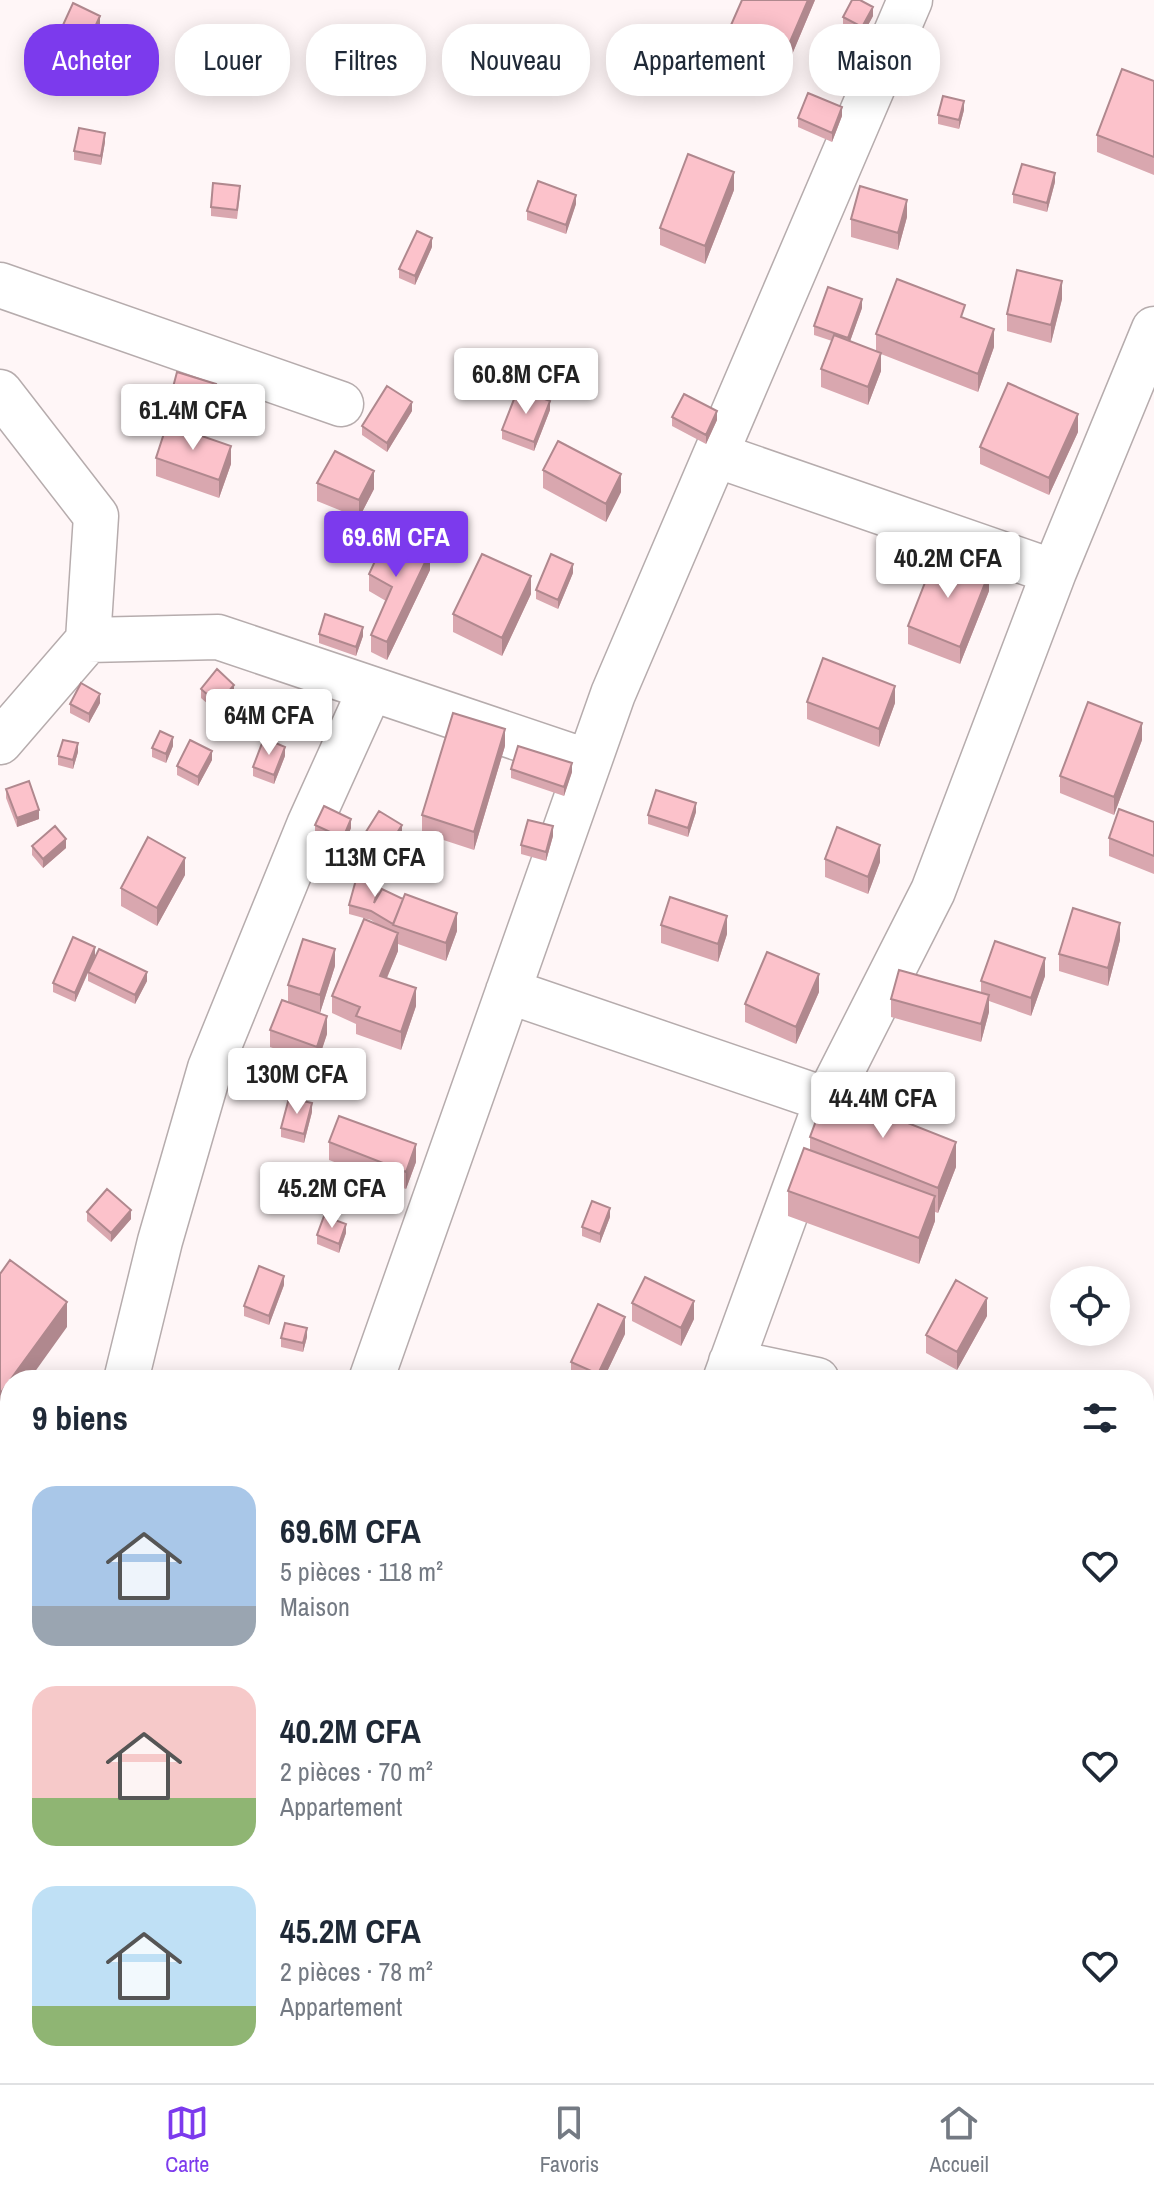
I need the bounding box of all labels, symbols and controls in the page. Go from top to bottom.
chip: Acheter [24,24,159,96]
chip: Louer [175,24,290,96]
chip: Filtres [306,24,426,96]
chip: Nouveau [442,24,590,96]
chip: Appartement [606,24,793,96]
chip: Maison [809,24,940,96]
pin: 60.8M CFA [434,348,618,416]
text: 60.8M CFA [472,356,580,391]
pin: 61.4M CFA [101,384,285,452]
text: 61.4M CFA [139,392,247,427]
pin: 69.6M CFA [304,511,488,579]
text: 69.6M CFA [342,519,450,554]
pin: 40.2M CFA [856,532,1040,600]
text: 40.2M CFA [894,540,1002,575]
pin: 64M CFA [195,689,343,757]
text: 64M CFA [224,697,314,732]
pin: 113M CFA [292,831,458,899]
text: 113M CFA [325,839,425,874]
pin: 130M CFA [214,1048,380,1116]
text: 130M CFA [246,1056,348,1091]
pin: 44.4M CFA [791,1072,975,1140]
text: 44.4M CFA [829,1080,937,1115]
pin: 45.2M CFA [240,1162,424,1230]
text: 45.2M CFA [278,1170,386,1205]
map controls [1050,1266,1130,1346]
button: locate [1050,1266,1130,1346]
text: 9 biens [32,1395,128,1441]
icon: filters [1078,1396,1122,1440]
text: 69.6M CFA [280,1508,421,1554]
icon: home [96,1518,192,1614]
icon: heart [1078,1544,1122,1588]
text: 5 pièces · 118 m² [280,1554,443,1589]
text: Maison [280,1589,350,1624]
text: 40.2M CFA [280,1708,421,1754]
icon: home [96,1718,192,1814]
icon: heart [1078,1744,1122,1788]
text: 2 pièces · 70 m² [280,1754,433,1789]
text: Appartement [280,1789,402,1824]
text: 45.2M CFA [280,1908,421,1954]
icon: home [96,1918,192,2014]
icon: heart [1078,1944,1122,1988]
text: 2 pièces · 78 m² [280,1954,433,1989]
text: Appartement [280,1989,402,2024]
tab: Carte [165,2101,209,2179]
tab: Favoris [540,2101,599,2179]
tab: Accueil [930,2101,989,2179]

